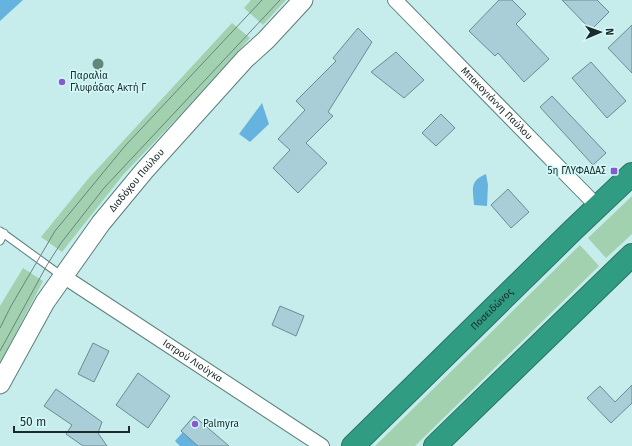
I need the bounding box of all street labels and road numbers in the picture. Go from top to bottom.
street label: Μπακογιάννη Παύλου [458,65,535,143]
street label: Διαδόχου Παύλου [107,146,167,215]
street label: Ποσειδώνος [468,286,516,333]
street label: Ιατρού Λιούγκα [160,337,225,385]

